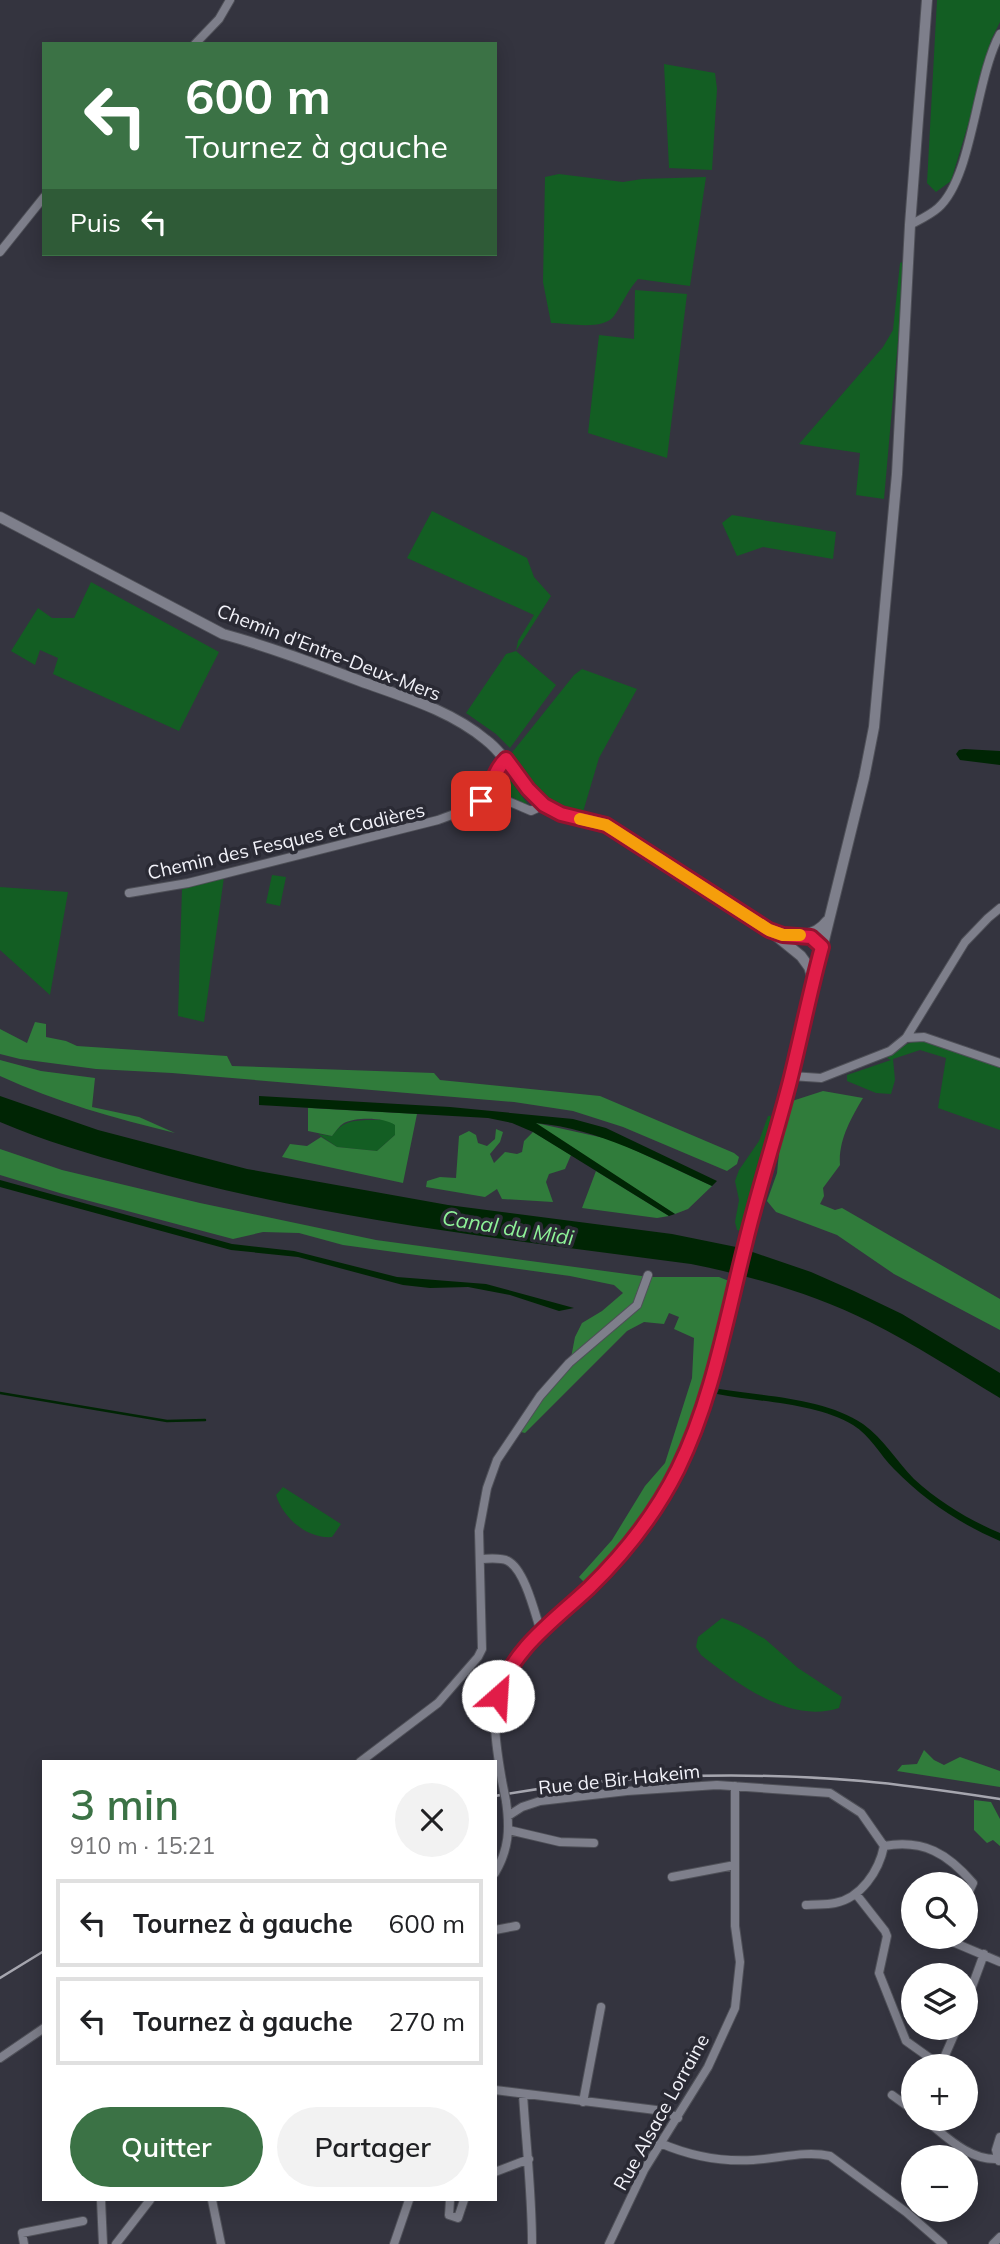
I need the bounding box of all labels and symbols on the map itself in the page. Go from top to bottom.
street label: Chemin d'Entre-Deux-Mers [214,598,444,706]
pin [451,771,511,831]
street label: Chemin des Fesques et Cadières [145,797,427,885]
water label: Canal du Midi [440,1204,577,1250]
position arrow [461,1659,535,1733]
street label: Rue de Bir Hakeim [537,1759,701,1799]
street label: Rue Alsace Lorraine [608,2029,714,2195]

